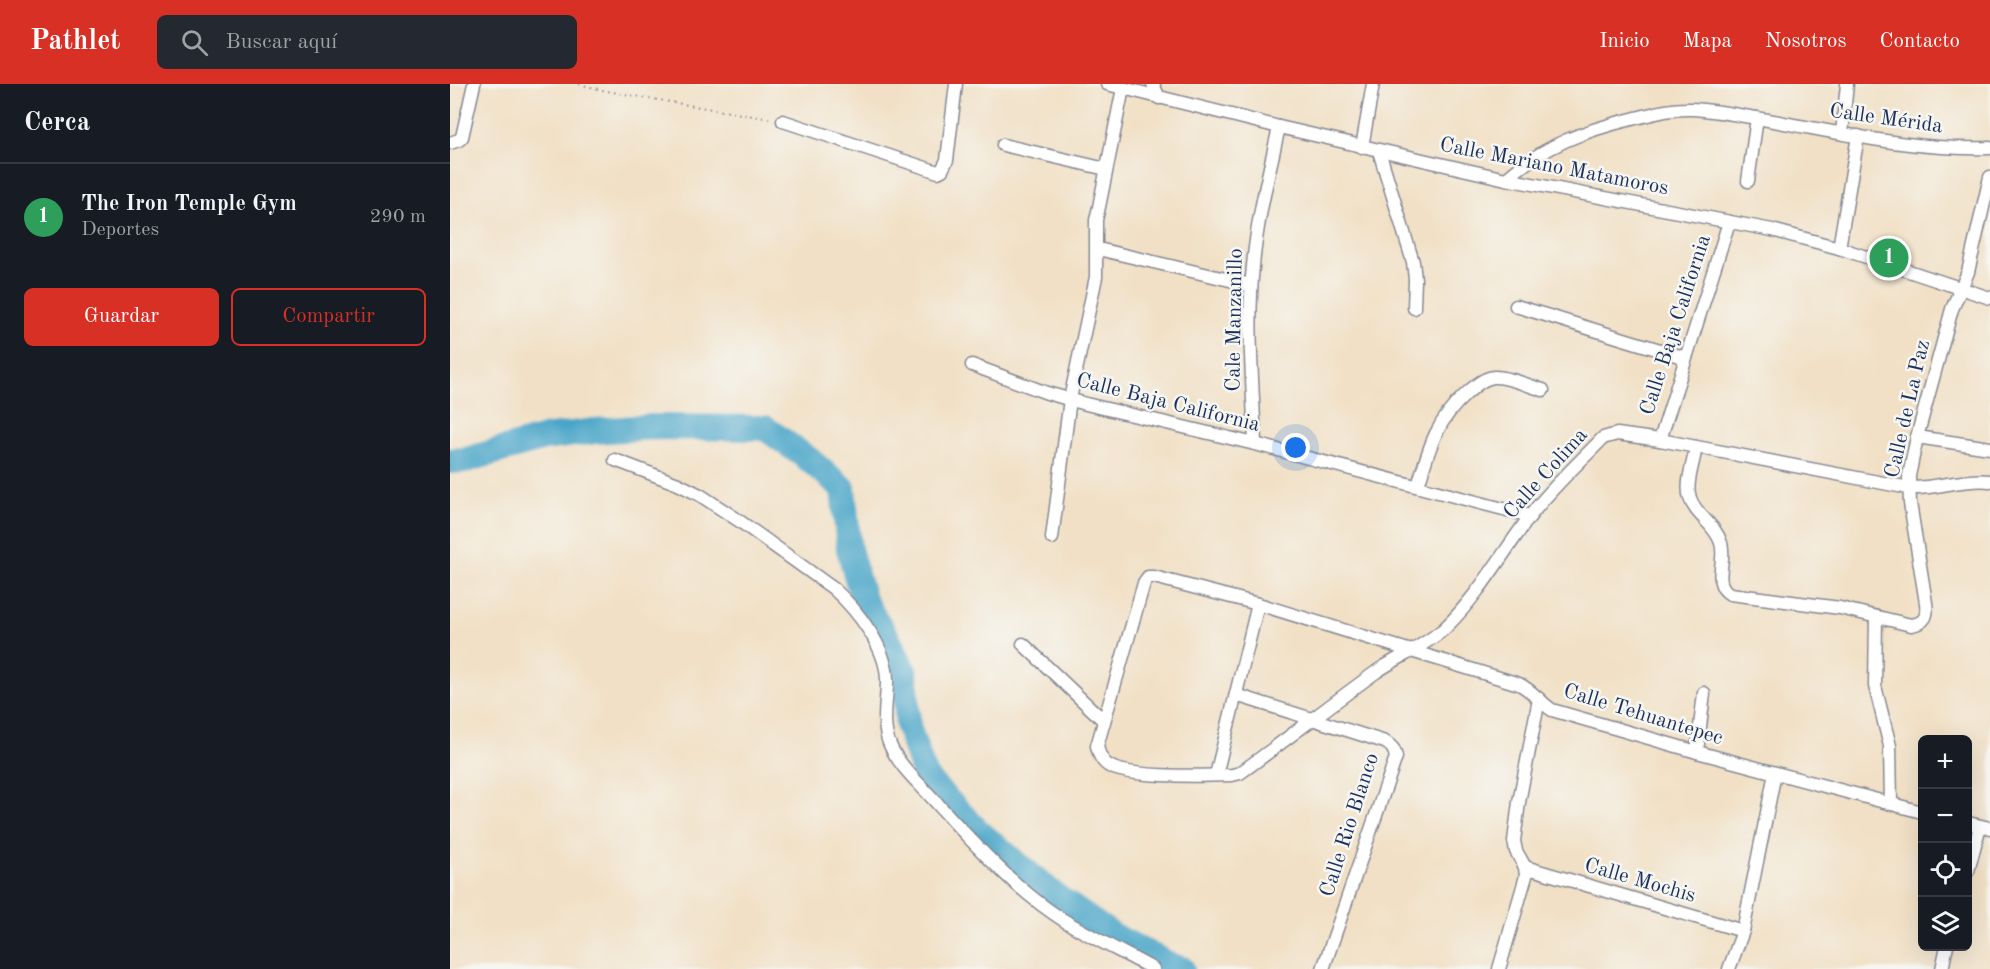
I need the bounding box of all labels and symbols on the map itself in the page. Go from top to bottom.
street label: Calle Mérida [1828,101,1944,137]
street label: Calle Mariano Matamoros [1438,135,1670,199]
street label: Calle Baja California [1637,232,1715,418]
pin: 1 [1870,236,1908,280]
street label: Cale Manzanillo [1223,248,1247,392]
street label: Calle de La Paz [1882,338,1934,480]
street label: Calle Baja California [1074,370,1262,436]
street label: Calle Colima [1500,425,1592,523]
your location [1281,433,1310,462]
street label: Calle Tehuantepec [1561,681,1725,749]
street label: Calle Rio Blanco [1317,751,1383,899]
street label: Calle Mochis [1582,855,1698,907]

